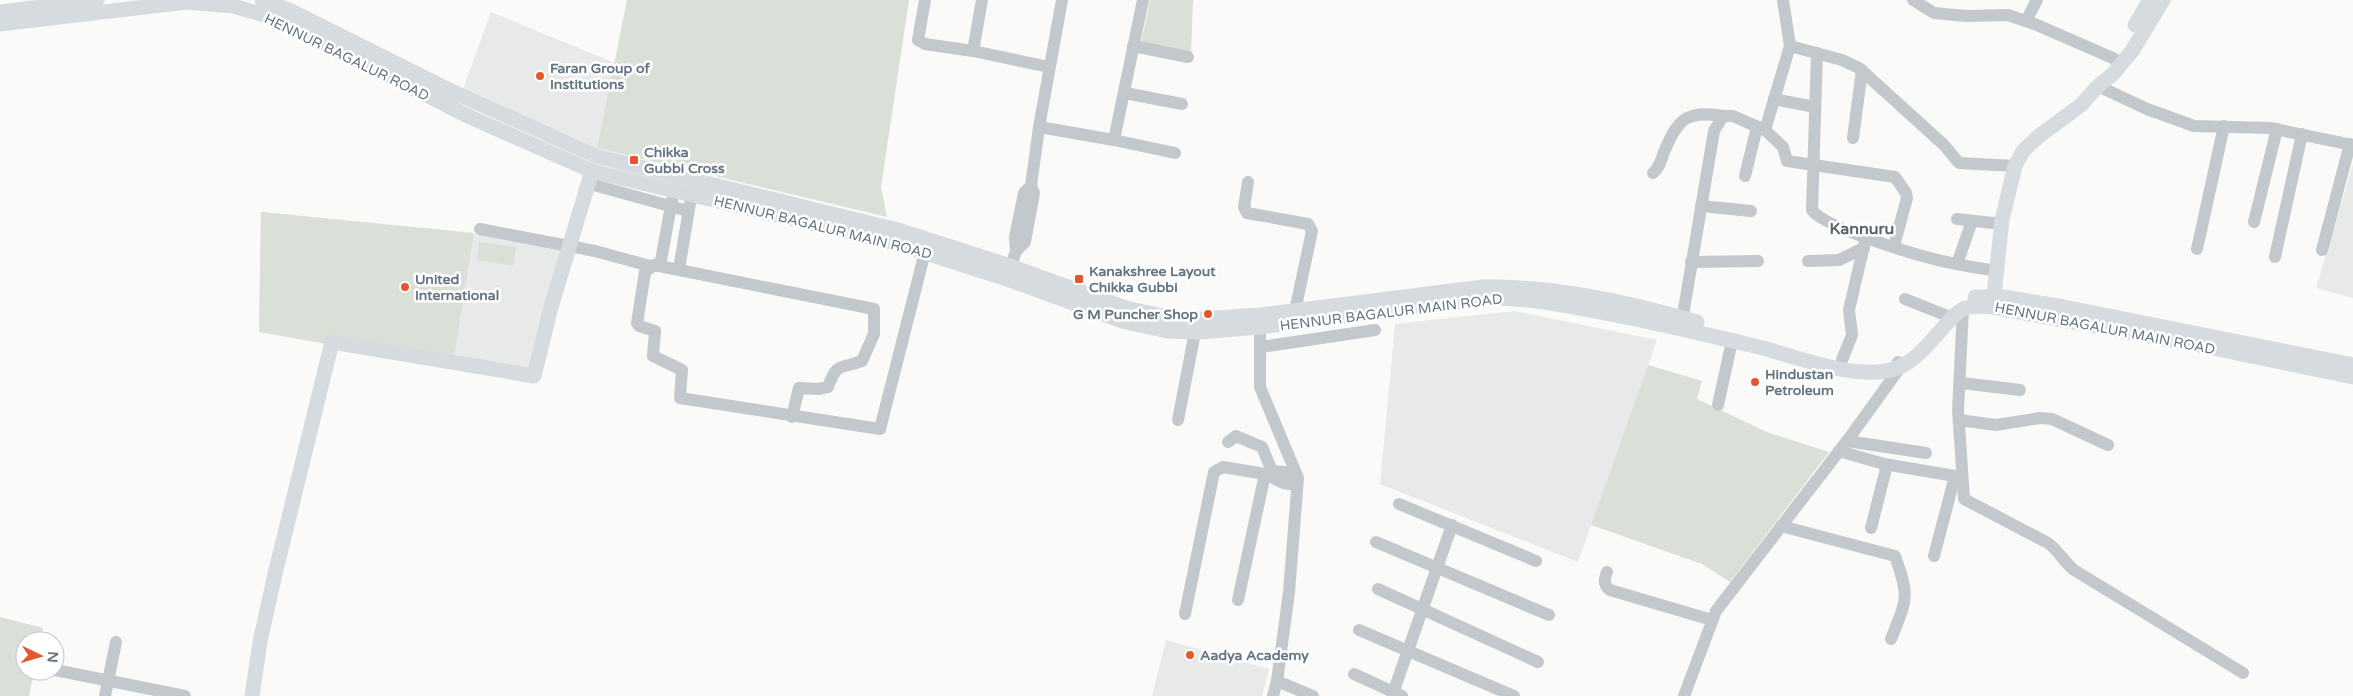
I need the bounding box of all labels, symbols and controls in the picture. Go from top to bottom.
street label: HENNUR BAGALUR ROAD [262,10,432,105]
place label: Faran Group of Institutions [550,60,650,93]
marker: Faran Group of Institutions [534,70,546,82]
place label: Chikka Gubbi Cross [644,144,725,177]
marker: Chikka Gubbi Cross [628,154,640,166]
street label: HENNUR BAGALUR MAIN ROAD [712,192,934,263]
district label: Kannuru [1830,219,1894,239]
place label: Kanakshree Layout Chikka Gubbi [1089,263,1216,296]
place label: United International [415,271,499,304]
marker: Kanakshree Layout Chikka Gubbi [1073,273,1085,285]
marker: United International [399,281,411,293]
street label: HENNUR BAGALUR MAIN ROAD [1279,290,1503,335]
street label: HENNUR BAGALUR MAIN ROAD [1993,299,2217,358]
place label: G M Puncher Shop [1073,306,1198,323]
marker: G M Puncher Shop [1202,308,1214,320]
place label: Hindustan Petroleum [1765,366,1834,399]
marker: Hindustan Petroleum [1749,376,1761,388]
north arrow [15,631,65,681]
place label: Aadya Academy [1200,647,1309,664]
marker: Aadya Academy [1184,649,1196,661]
text: N [43,651,61,663]

